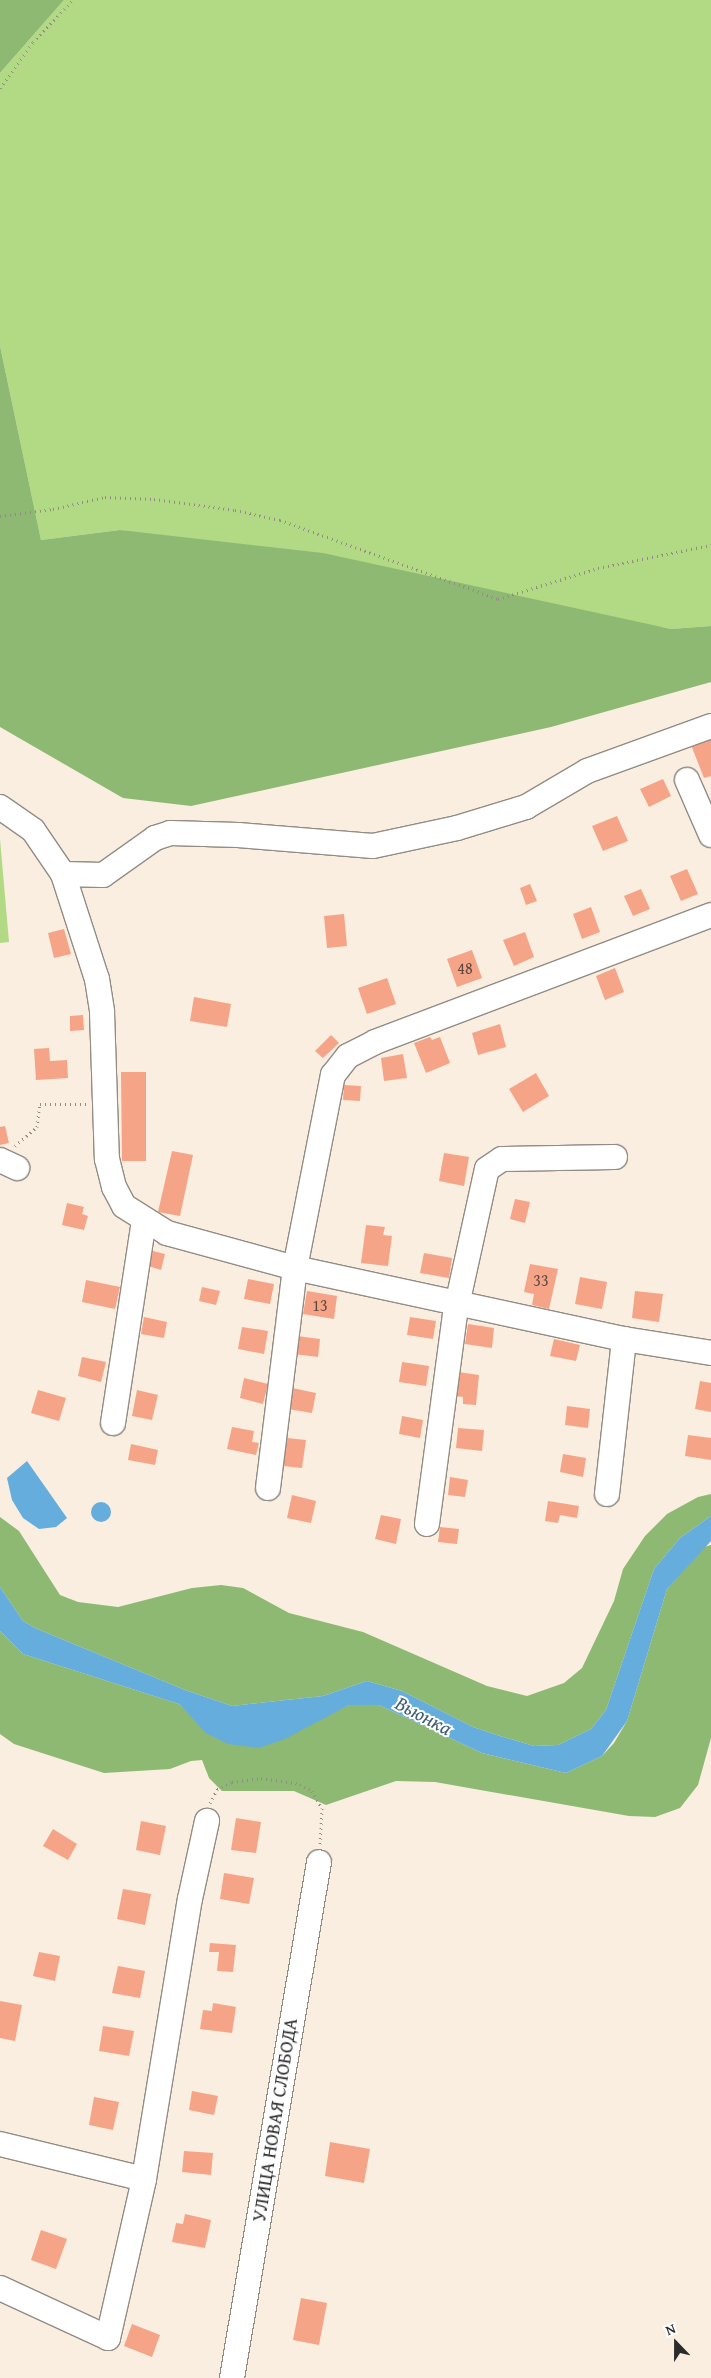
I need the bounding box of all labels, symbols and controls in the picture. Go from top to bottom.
house number: 48 [457,958,473,978]
house number: 33 [533,1270,549,1290]
house number: 13 [312,1295,328,1315]
water label: Вьюнка [392,1690,456,1740]
street label: УЛИЦА НОВАЯ СЛОБОДА [248,2016,302,2224]
north arrow [651,2318,701,2368]
text: N [662,2318,678,2340]

